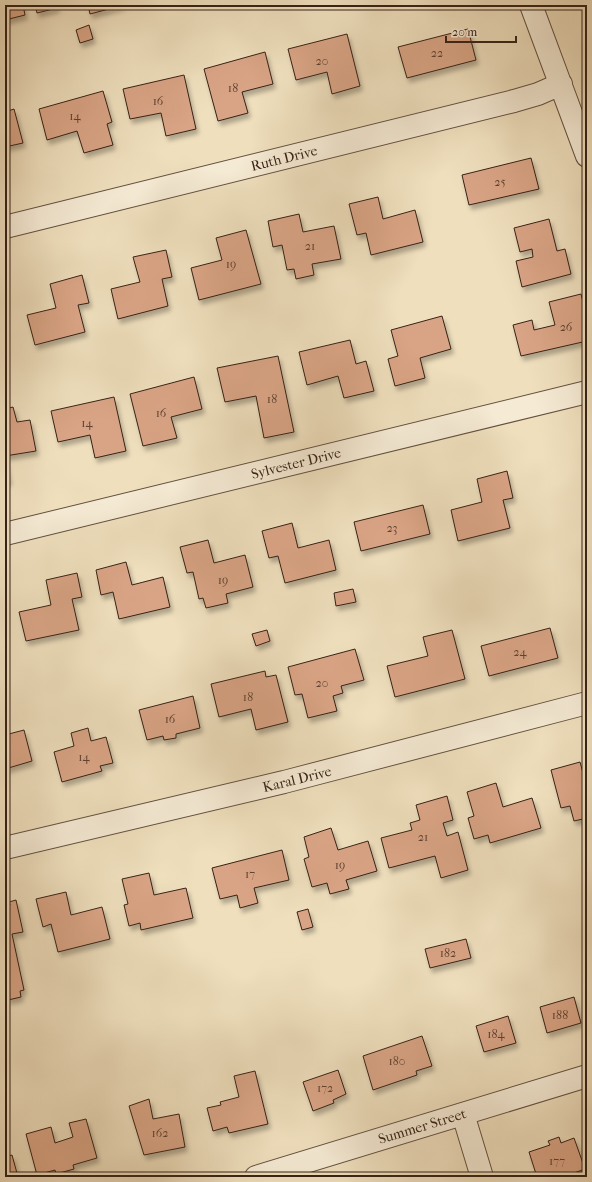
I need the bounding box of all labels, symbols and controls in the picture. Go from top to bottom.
scale bar [446,18,516,44]
text: 20 m [452,25,477,39]
house number: 22 [431,46,443,60]
house number: 20 [316,54,328,68]
house number: 18 [228,81,238,95]
house number: 16 [153,94,164,108]
house number: 14 [69,109,82,123]
street label: Ruth Drive [249,142,319,175]
house number: 25 [494,175,506,189]
house number: 21 [305,239,315,253]
house number: 19 [226,257,236,271]
house number: 26 [560,320,573,334]
house number: 18 [267,392,277,406]
house number: 16 [156,406,167,420]
house number: 14 [81,416,94,430]
street label: Sylvester Drive [249,444,343,483]
house number: 23 [386,521,398,535]
house number: 19 [218,573,228,587]
house number: 24 [513,645,528,659]
house number: 20 [316,676,328,690]
house number: 18 [243,690,253,704]
house number: 16 [165,712,176,726]
house number: 14 [78,750,91,764]
street label: Karal Drive [261,763,333,796]
house number: 21 [418,830,428,844]
house number: 19 [335,858,345,872]
house number: 17 [245,867,255,881]
house number: 182 [440,946,456,960]
house number: 188 [552,1008,568,1022]
house number: 184 [487,1027,506,1041]
house number: 180 [389,1054,405,1068]
house number: 172 [317,1081,333,1095]
street label: Summer Street [376,1105,468,1148]
house number: 162 [152,1126,168,1140]
house number: 177 [549,1154,565,1168]

